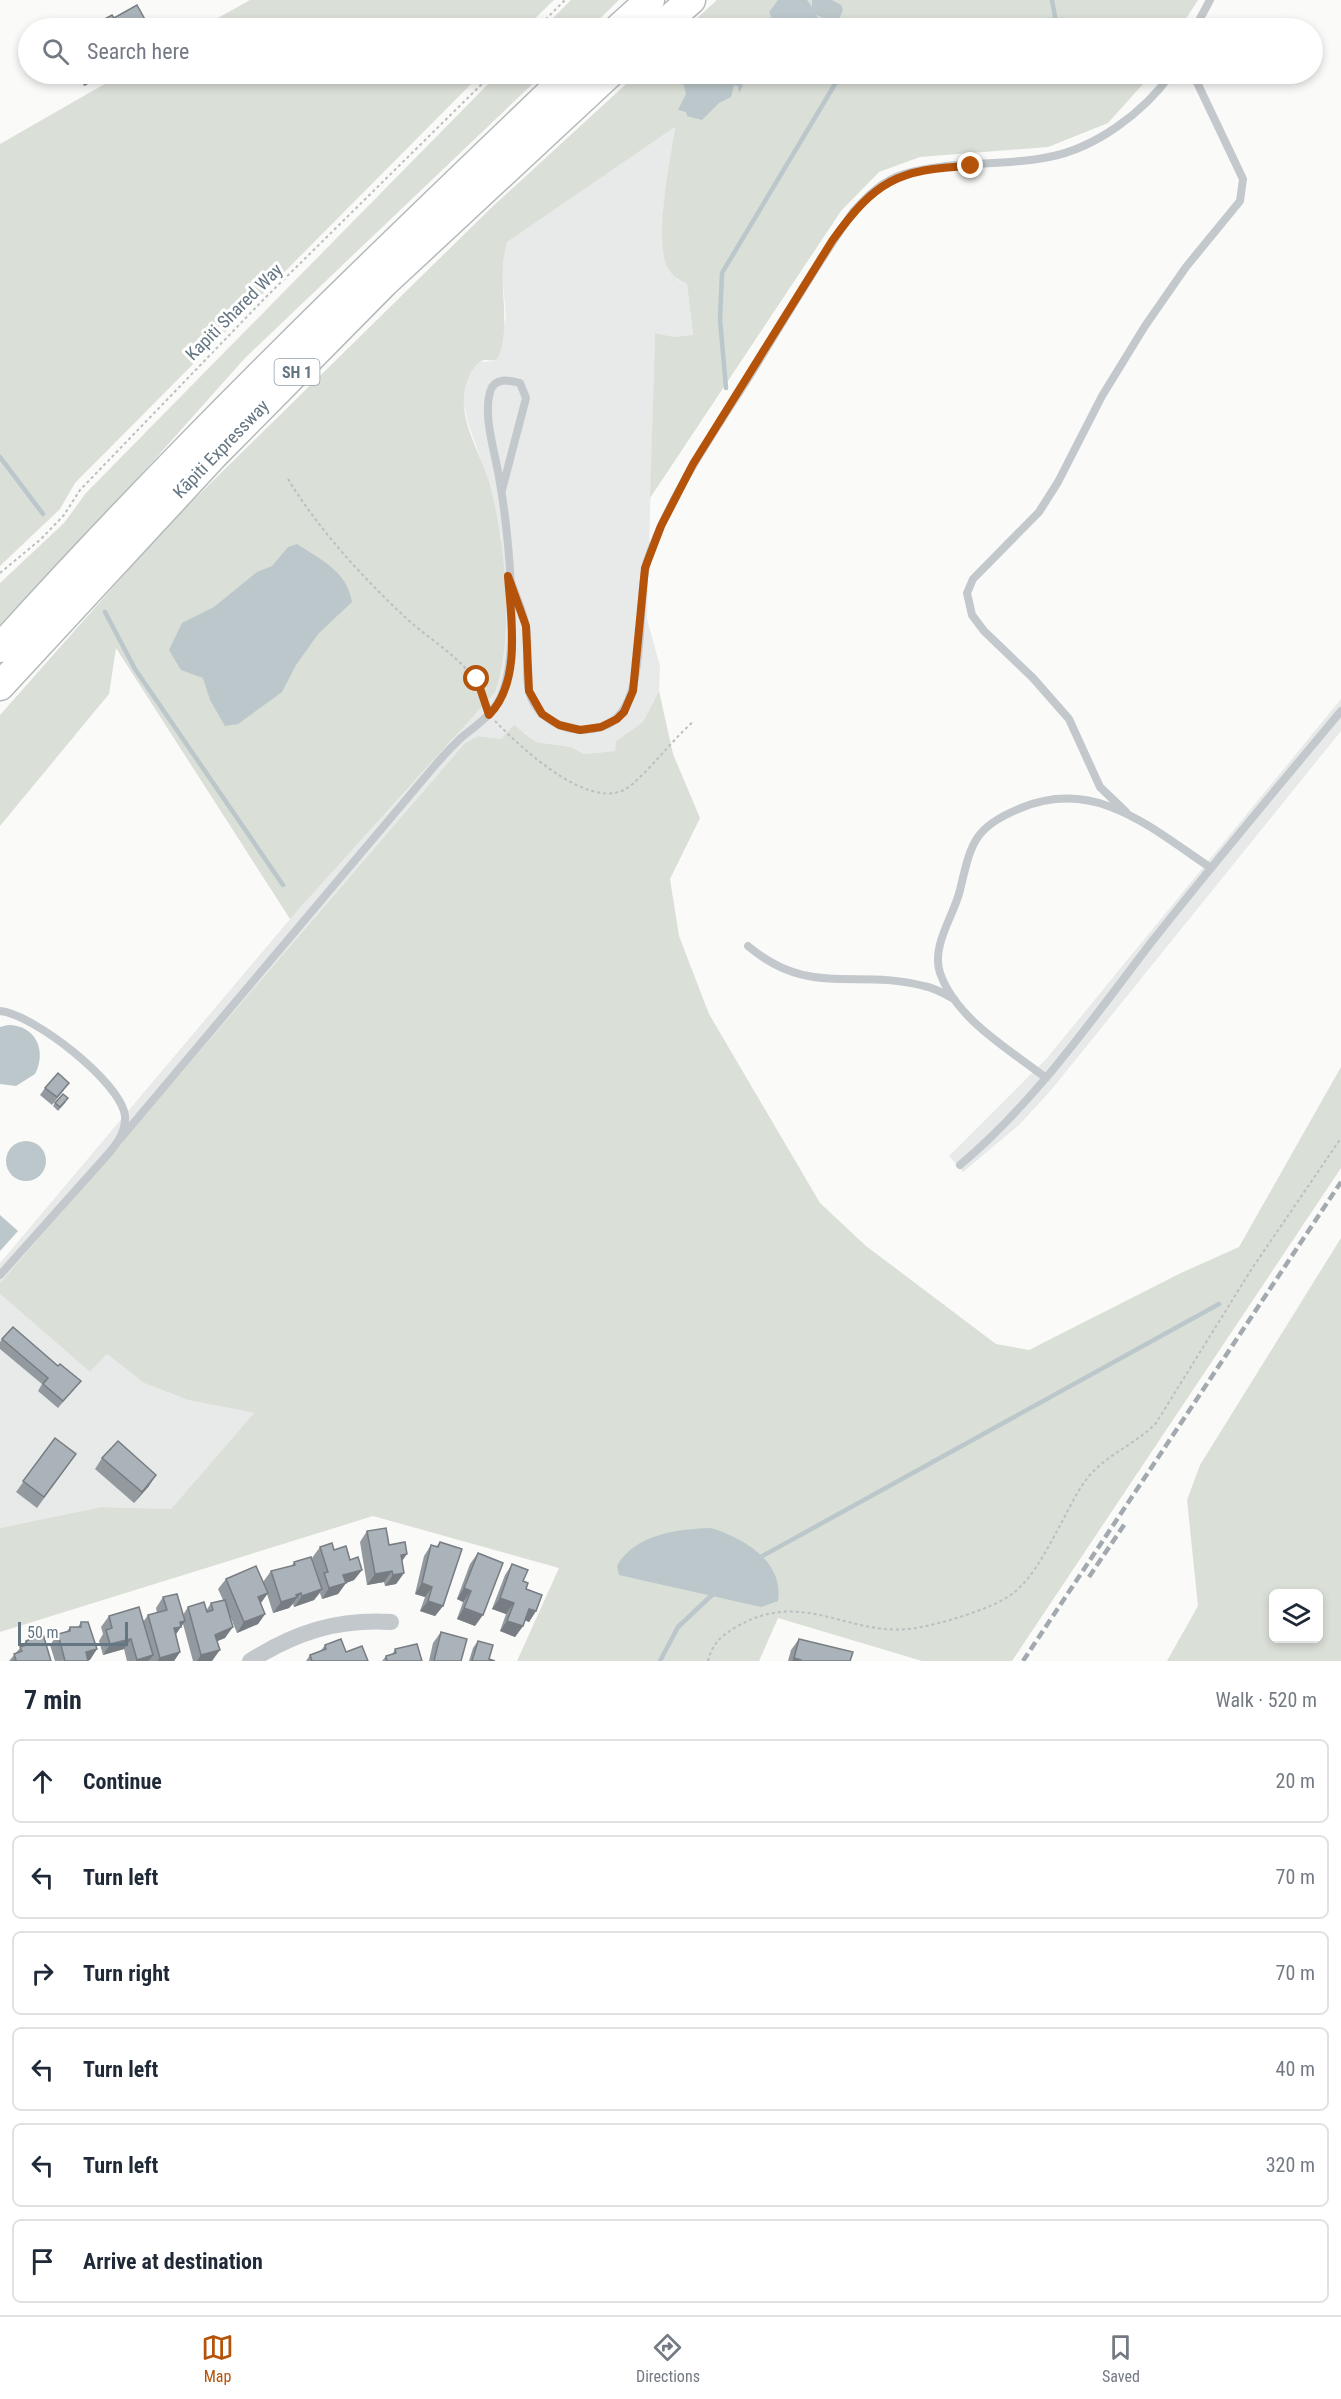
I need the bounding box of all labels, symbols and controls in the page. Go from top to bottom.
search box [18,18,1323,84]
icon: search [39,35,72,68]
text: Search here [87,39,189,64]
route end [957,152,983,178]
street label: Kapiti Shared Way [181,259,287,364]
road number: SH 1 [274,359,320,385]
street label: Kāpiti Expressway [168,395,273,502]
route start [463,665,489,691]
map controls [1269,1589,1323,1643]
button: layers [1269,1589,1323,1643]
scale bar [18,1619,128,1646]
text: 50 m [27,1623,59,1642]
text: 7 min [24,1685,82,1715]
text: Walk · 520 m [1216,1688,1317,1712]
icon: ahead [26,1765,59,1798]
text: Continue [83,1769,162,1794]
text: 20 m [1276,1769,1315,1793]
icon: left [26,1861,59,1894]
text: Turn left [83,1865,158,1890]
text: 70 m [1276,1865,1315,1889]
icon: right [26,1957,59,1990]
text: Turn right [83,1961,170,1986]
text: 70 m [1276,1961,1315,1985]
icon: left [26,2053,59,2086]
text: Turn left [83,2057,158,2082]
text: 40 m [1276,2057,1315,2081]
icon: left [26,2149,59,2182]
text: Turn left [83,2153,158,2178]
text: 320 m [1266,2153,1315,2177]
icon: arrive [26,2245,59,2278]
text: Arrive at destination [83,2249,263,2274]
tab: Map [201,2331,234,2386]
tab: Directions [636,2331,700,2386]
tab: Saved [1102,2331,1140,2386]

